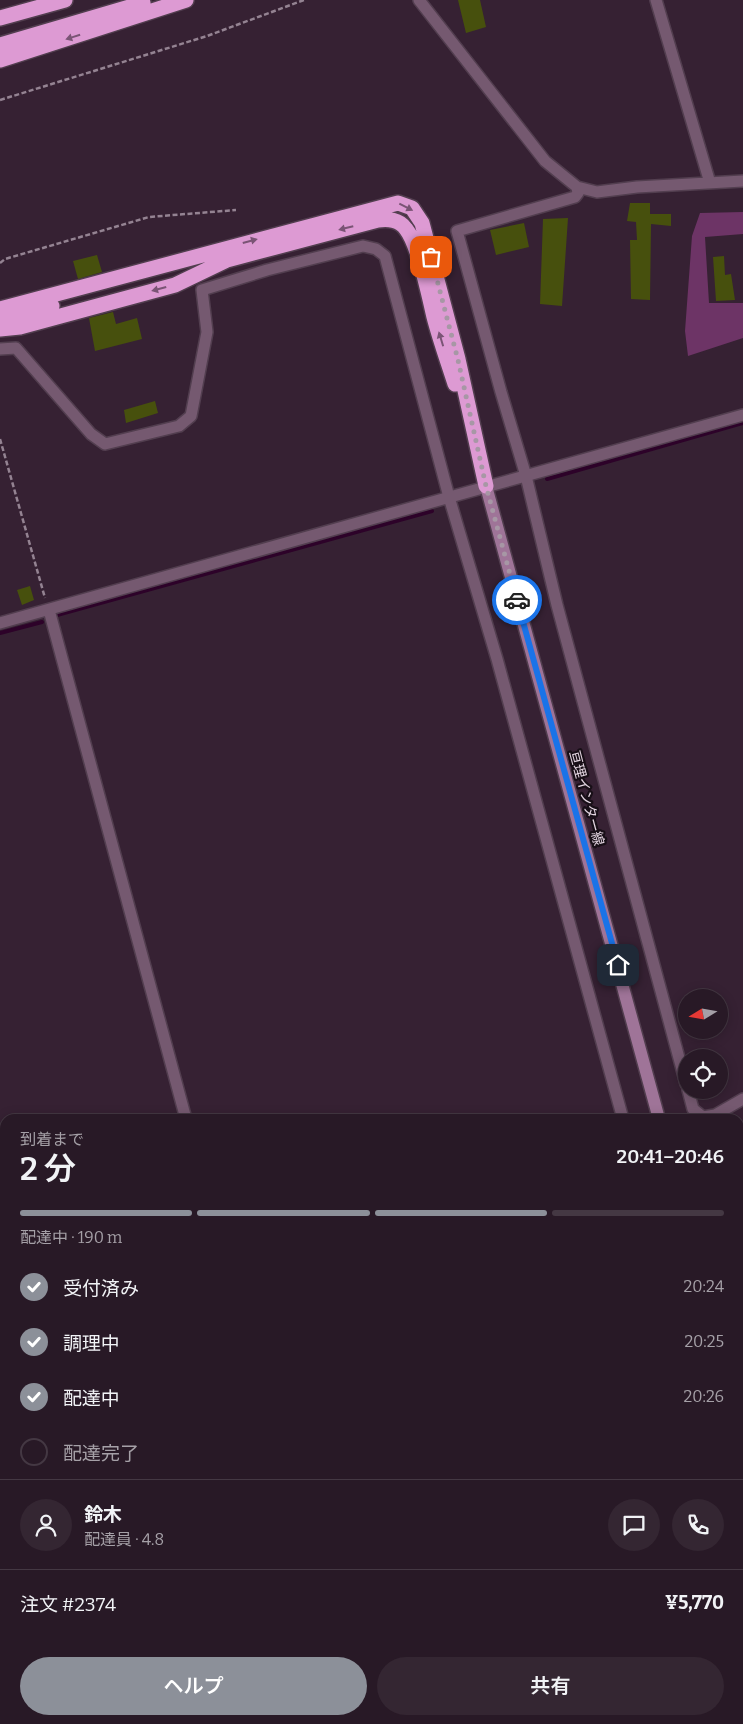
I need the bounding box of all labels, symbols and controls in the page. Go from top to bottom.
one-way arrow [65,34,80,41]
one-way arrow [399,203,413,211]
one-way arrow [339,224,354,232]
pin [410,236,452,278]
one-way arrow [242,237,257,245]
icon: bag [417,243,445,271]
one-way arrow [152,286,167,294]
one-way arrow [436,332,444,347]
courier [492,575,542,625]
icon: car [503,586,531,614]
street label: 亘理インター線 [566,749,607,848]
pin [597,944,639,986]
icon: home [604,951,632,979]
north arrow [678,989,728,1039]
map controls [678,989,728,1099]
button: locate [678,1049,728,1099]
text: 到着まで [20,1130,84,1149]
text: 20:41–20:46 [617,1145,724,1168]
text: 2 分 [20,1150,76,1188]
text: 配達中 · 190 m [20,1228,122,1247]
icon: check [20,1273,48,1301]
text: 受付済み [63,1277,139,1300]
text: 20:24 [684,1277,724,1296]
icon: check [20,1328,48,1356]
text: 調理中 [63,1332,120,1355]
text: 20:25 [684,1332,724,1351]
icon: check [20,1383,48,1411]
text: 配達中 [63,1387,120,1410]
text: 20:26 [684,1387,724,1406]
text: 配達完了 [63,1442,139,1465]
button: person [20,1499,72,1551]
button: chat [608,1499,660,1551]
button: phone [672,1499,724,1551]
text: 鈴木 [84,1503,122,1526]
text: 配達員 · 4.8 [84,1530,164,1549]
text: ¥5,770 [665,1591,724,1614]
text: 注文 #2374 [20,1593,116,1616]
button: ヘルプ [20,1657,367,1715]
button: 共有 [377,1657,724,1715]

